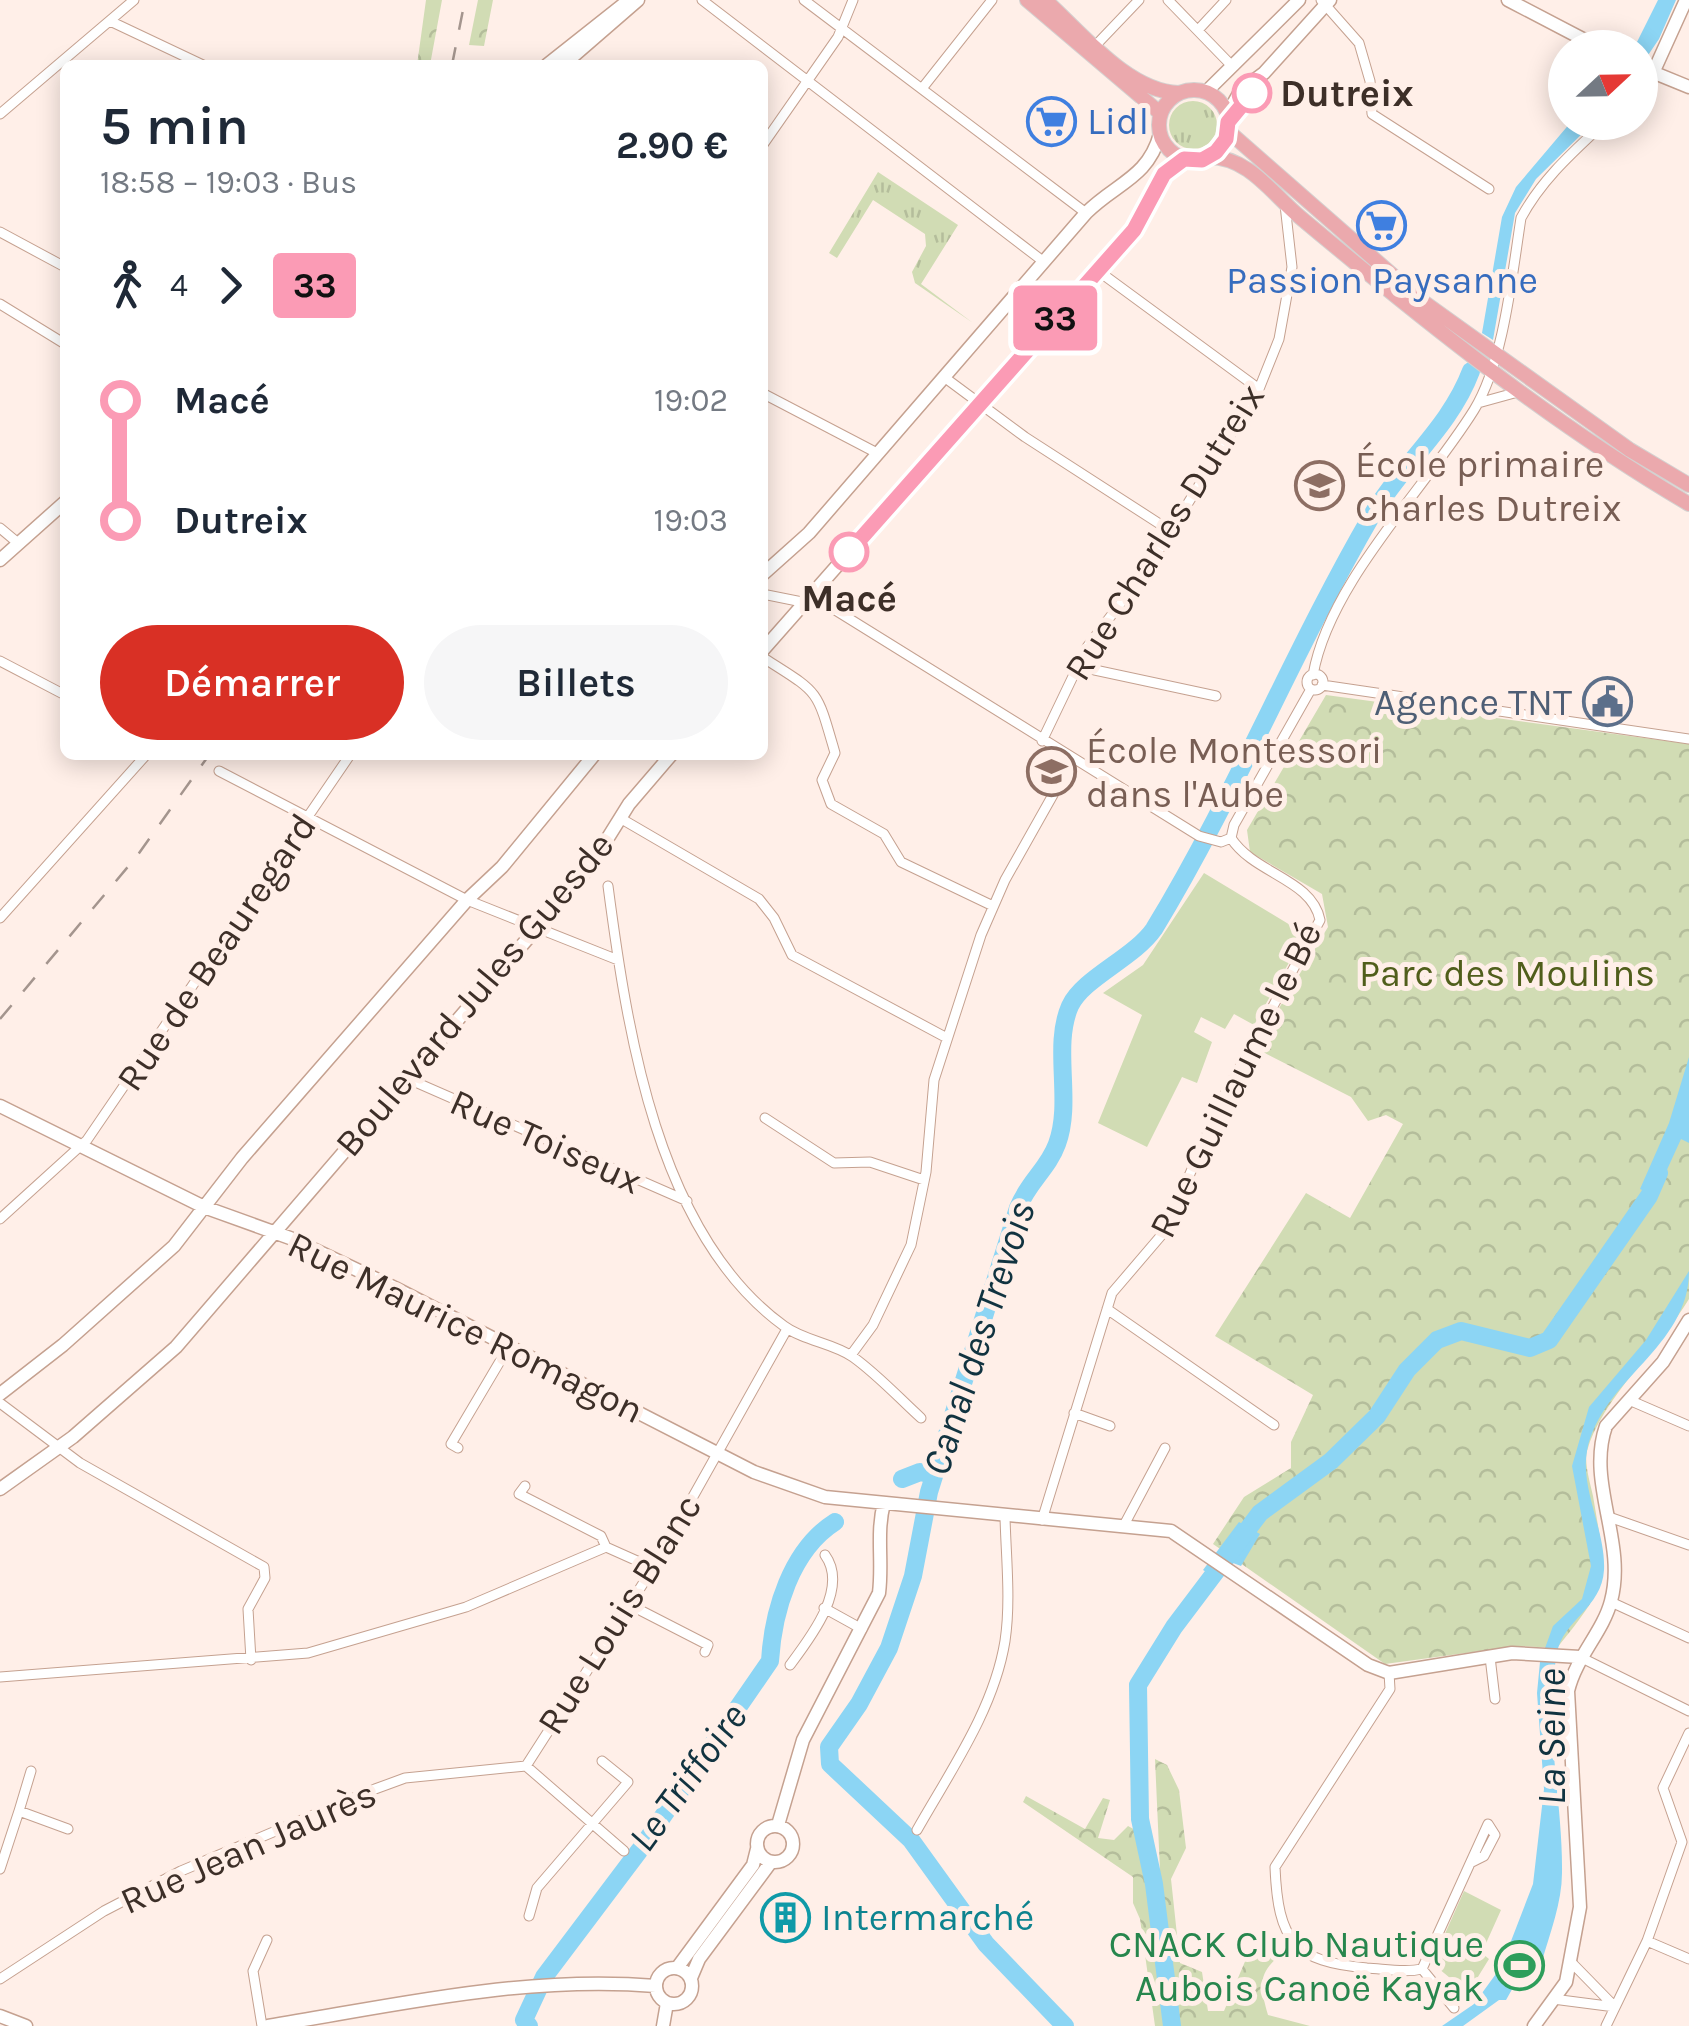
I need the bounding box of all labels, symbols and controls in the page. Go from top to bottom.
north arrow [1548,30,1658,140]
map controls [1548,30,1658,140]
place label: Dutreix [1280,71,1413,116]
marker: Dutreix [1233,74,1271,112]
text: 5 min [100,94,249,158]
supermarket icon: Lidl [1026,95,1078,147]
place label: Lidl [1087,99,1149,144]
text: 2.90 € [616,123,728,168]
text: 18:58 – 19:03 · Bus [100,164,357,201]
supermarket icon: Passion Paysanne [1356,200,1408,252]
icon: walk [100,258,155,313]
icon: forward [203,258,258,313]
place label: Passion Paysanne [1226,258,1538,303]
text: 33 [293,265,336,306]
text: 4 [170,267,188,304]
line badge: 33 [1010,286,1100,350]
text: 33 [1033,298,1077,339]
street label: Rue Charles Dutreix [1055,376,1274,689]
text: Macé [174,378,270,423]
text: 19:02 [654,382,728,419]
place label: École primaire Charles Dutreix [1355,441,1621,531]
school or university icon: École primaire Charles Dutreix [1294,460,1346,512]
text: Dutreix [174,498,307,543]
text: 19:03 [654,502,728,539]
marker: Macé [830,533,868,571]
place label: Macé [801,576,897,621]
button: Démarrer [100,625,404,740]
button: Billets [424,625,728,740]
public building icon: Agence TNT [1581,676,1633,728]
place label: Agence TNT [1374,680,1572,725]
place label: École Montessori dans l'Aube [1086,727,1382,817]
school or university icon: École Montessori dans l'Aube [1025,746,1077,798]
street label: Rue de Beauregard [107,805,326,1100]
street label: Boulevard Jules Guesde [326,823,623,1166]
street label: Rue Guillaume le Bé [1140,915,1331,1245]
park label: Parc des Moulins [1359,951,1655,996]
street label: Rue Toiseux [443,1079,649,1204]
water label: Canal des Trevois [912,1195,1045,1481]
street label: Rue Maurice Romagon [281,1222,651,1433]
street label: Rue Louis Blanc [528,1486,711,1743]
water label: La Seine [1528,1669,1575,1805]
water label: Le Triffoire [618,1694,757,1860]
street label: Rue Jean Jaurès [113,1771,383,1924]
building icon: Intermarché [760,1891,812,1943]
place label: Intermarché [821,1895,1034,1940]
place label: CNACK Club Nautique Aubois Canoë Kayak [1109,1922,1484,2011]
sports icon: CNACK Club Nautique Aubois Canoë Kayak [1493,1940,1545,1992]

